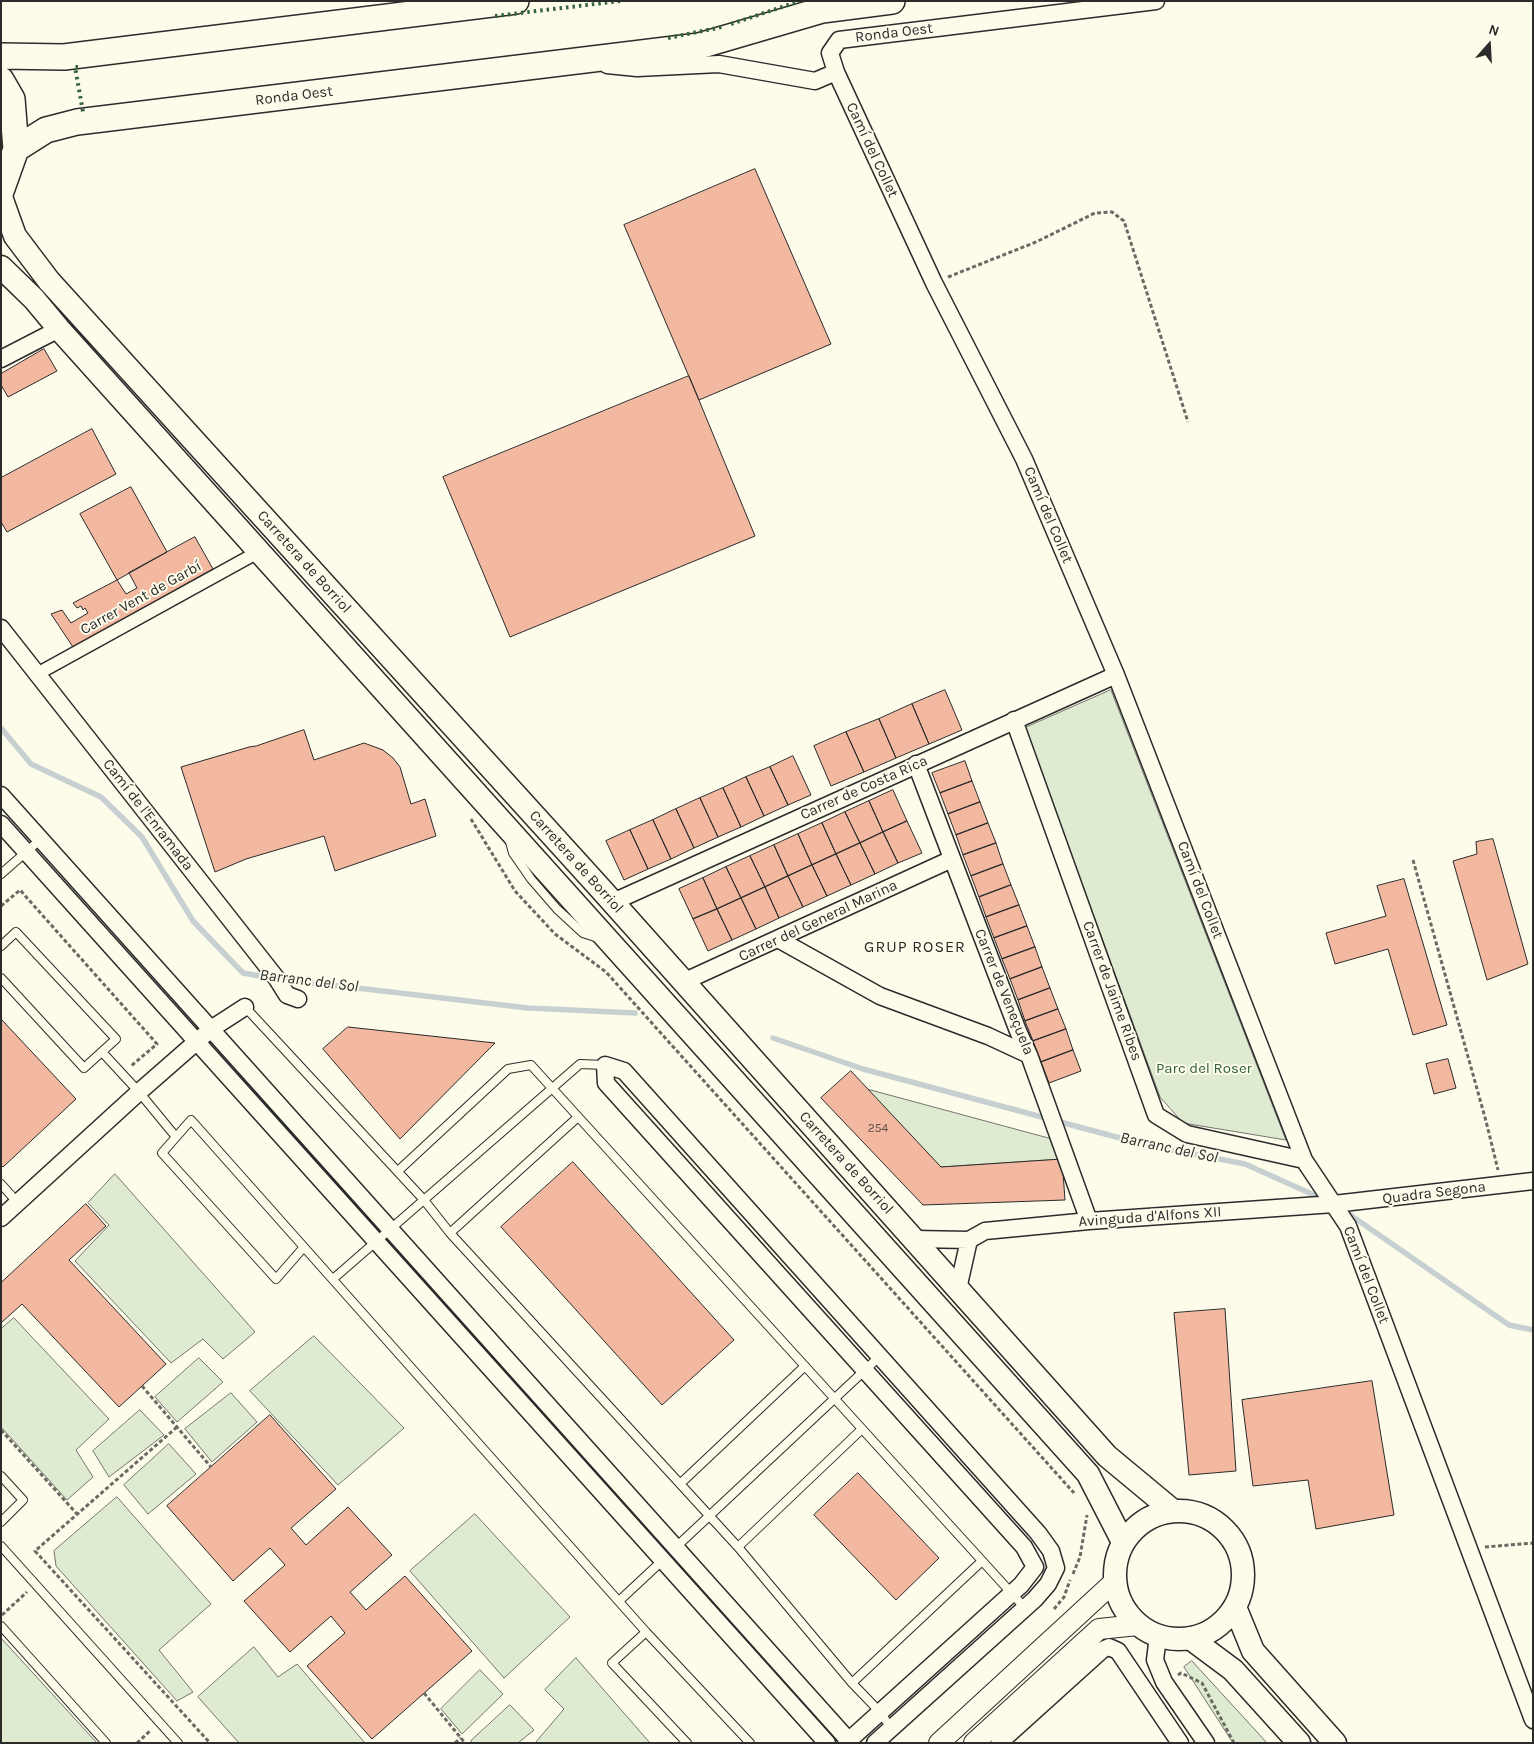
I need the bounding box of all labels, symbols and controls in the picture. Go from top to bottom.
street label: Ronda Oest [854,19,934,47]
north arrow [1464,20,1514,70]
text: N [1487,21,1502,40]
street label: Ronda Oest [254,82,334,110]
street label: Camí del Collet [842,100,902,200]
street label: Camí del Collet [1020,464,1076,566]
street label: Carretera de Borriol [253,507,355,617]
street label: Carrer Vent de Garbí [77,557,205,639]
street label: Carrer de Costa Rica [798,752,930,824]
street label: Camí de l'Enramada [99,756,197,874]
street label: Carretera de Borriol [525,807,627,917]
street label: Camí del Collet [1173,839,1227,941]
street label: Carrer del General Marina [736,876,900,966]
street label: Carrer de Jaime Ribes [1078,919,1146,1063]
street label: Carrer de Veneçuela [970,926,1038,1058]
district label: GRUP ROSER [863,937,967,957]
water label: Barranc del Sol [258,965,360,997]
park label: Parc del Roser [1156,1060,1252,1078]
street label: Carretera de Borriol [795,1108,897,1218]
house number: 254 [868,1122,888,1136]
water label: Barranc del Sol [1118,1128,1220,1168]
street label: Quadra Segona [1381,1178,1487,1208]
street label: Avinguda d'Alfons XII [1078,1203,1222,1231]
street label: Camí del Collet [1339,1224,1393,1326]

